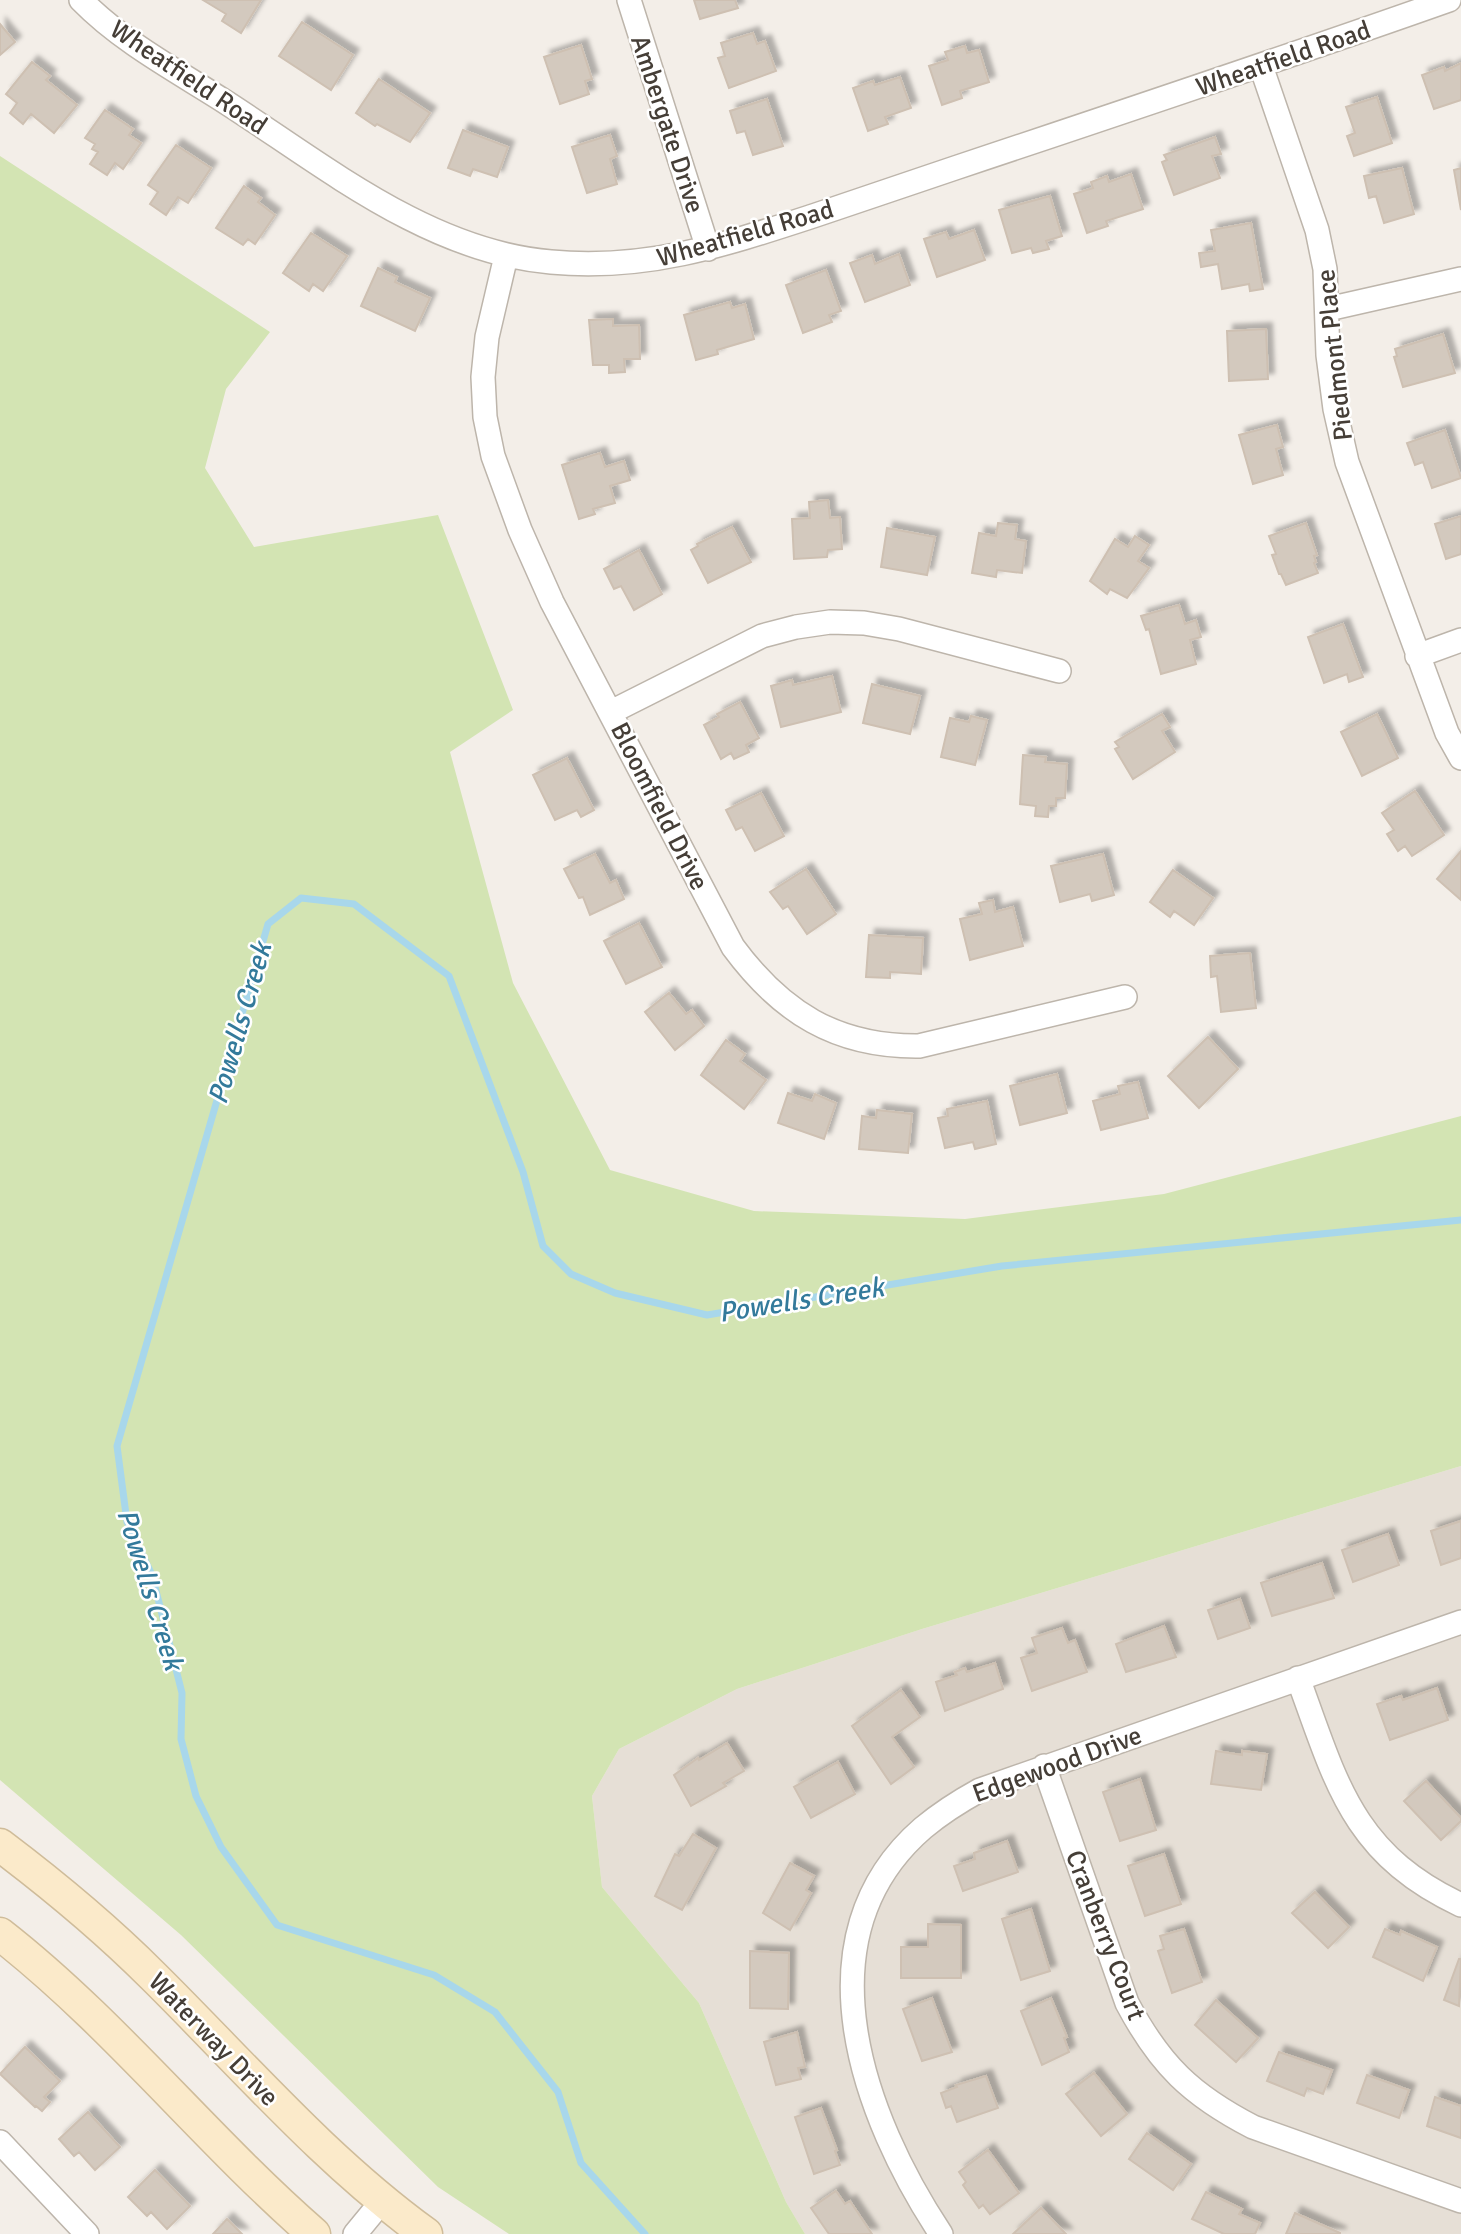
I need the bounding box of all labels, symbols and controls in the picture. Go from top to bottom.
street label: Wheatfield Road [104,14,273,142]
street label: Wheatfield Road [1192,14,1375,104]
street label: Ambergate Drive [623,31,711,217]
street label: Wheatfield Road [653,193,837,274]
street label: Piedmont Place [1310,267,1360,442]
street label: Bloomfield Drive [603,717,715,896]
water label: Powells Creek [201,936,280,1108]
water label: Powells Creek [716,1270,889,1330]
water label: Powells Creek [109,1505,192,1677]
street label: Edgewood Drive [968,1720,1146,1810]
street label: Cranberry Court [1058,1846,1152,2025]
street label: Waterway Drive [142,1966,285,2113]

